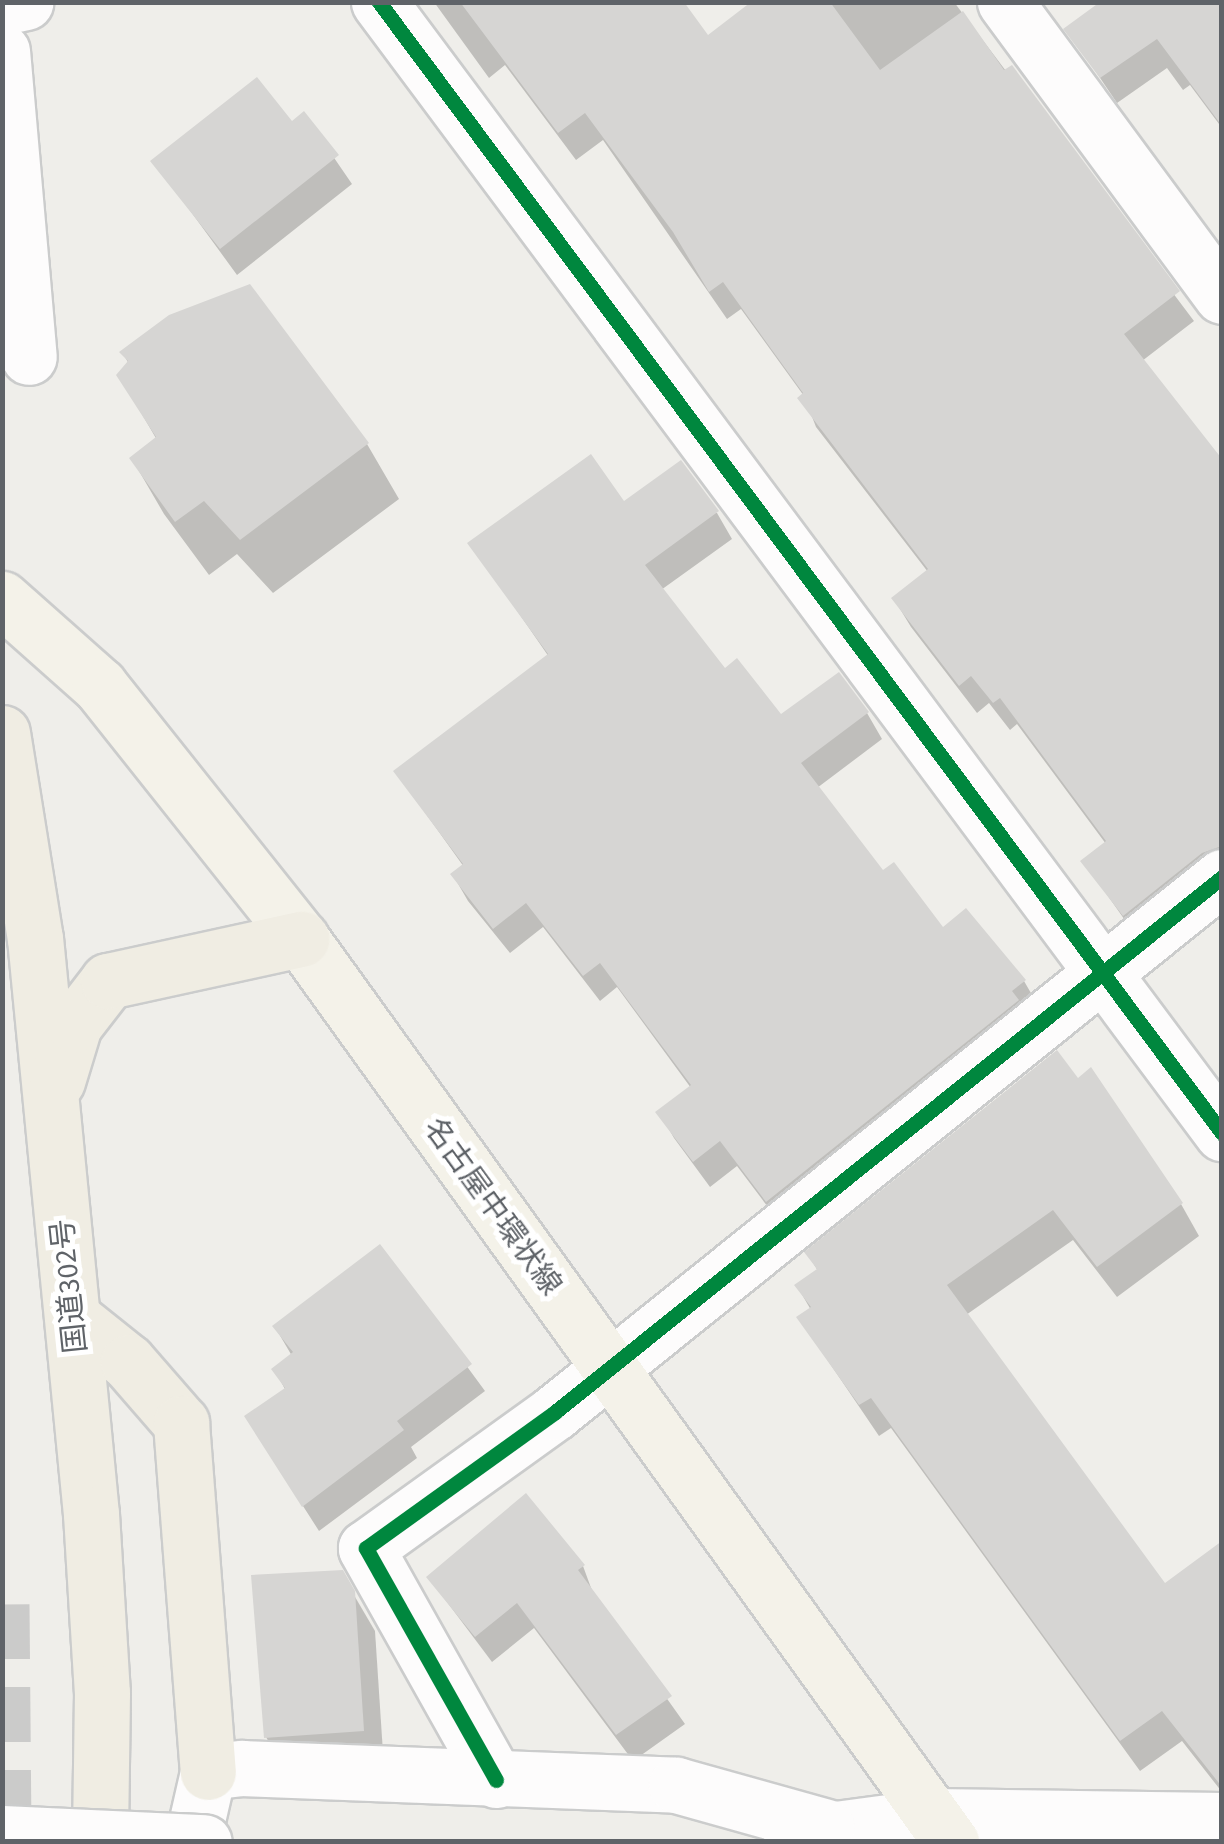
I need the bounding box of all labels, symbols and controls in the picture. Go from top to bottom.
street label: 名古屋中環状線 [416,1111,568,1303]
street label: 国道302号 [45,1217,95,1355]

